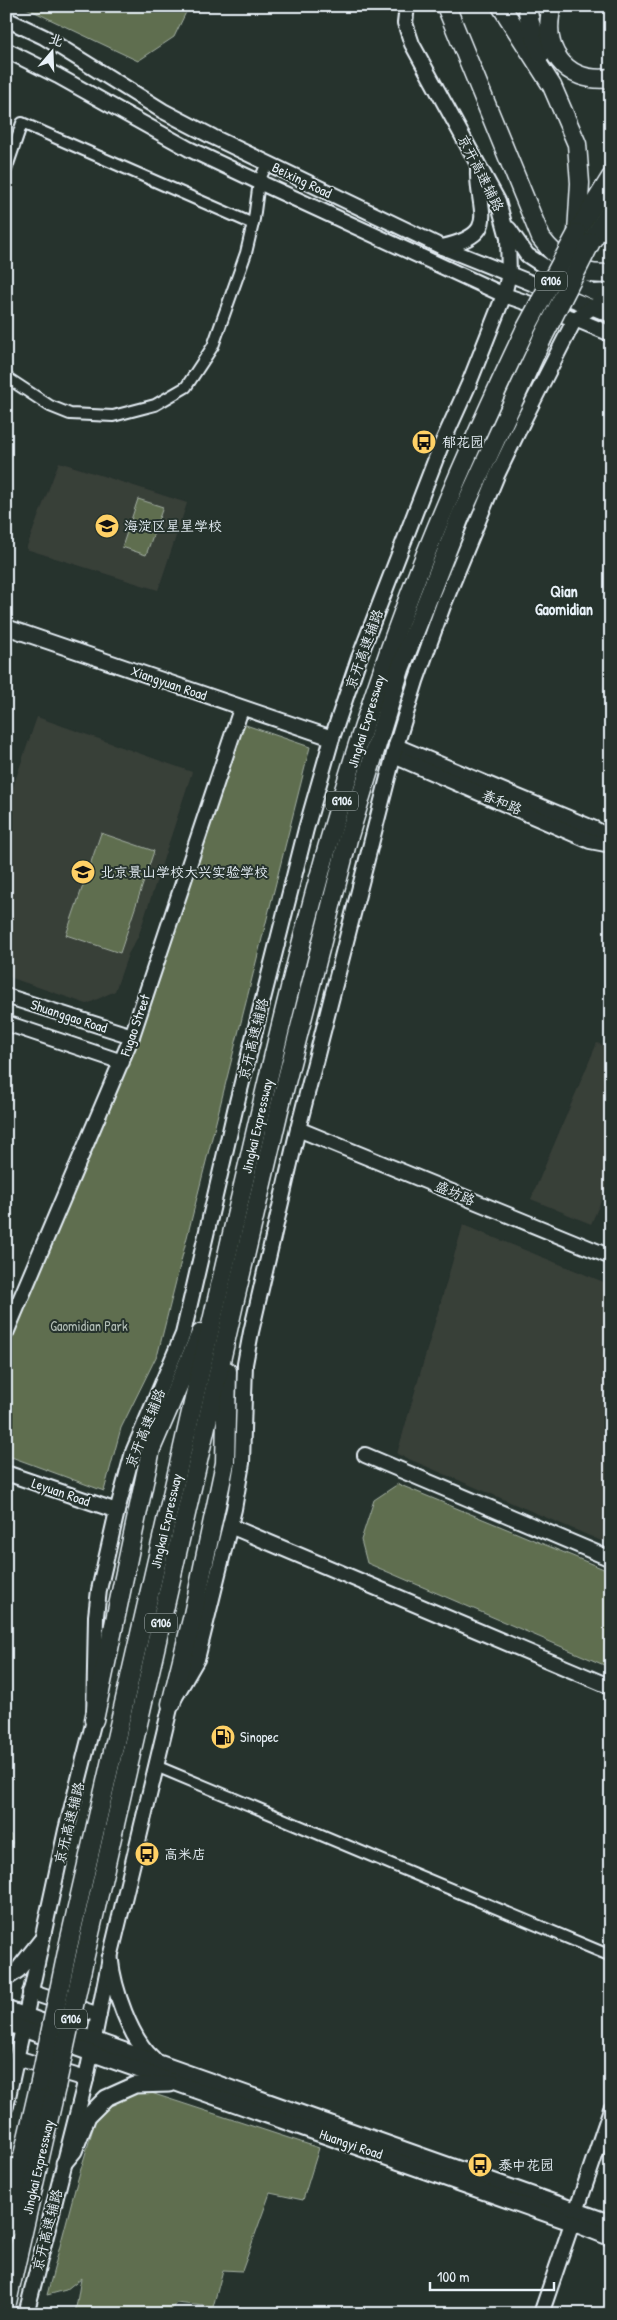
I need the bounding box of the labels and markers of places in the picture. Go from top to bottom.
bus stop icon: 郁花园 [411,429,437,455]
place label: 郁花园 [442,432,484,451]
school or university icon: 海淀区星星学校 [94,513,120,539]
place label: 海淀区星星学校 [124,516,222,535]
school or university icon: 北京景山学校大兴实验学校 [70,859,96,885]
place label: 北京景山学校大兴实验学校 [100,862,268,881]
fuel station icon: Sinopec [210,1724,236,1750]
place label: Sinopec [240,1727,279,1747]
bus stop icon: 高米店 [134,1841,160,1867]
place label: 高米店 [164,1844,206,1863]
bus stop icon: 泰中花园 [467,2152,493,2178]
place label: 泰中花园 [498,2155,554,2174]

